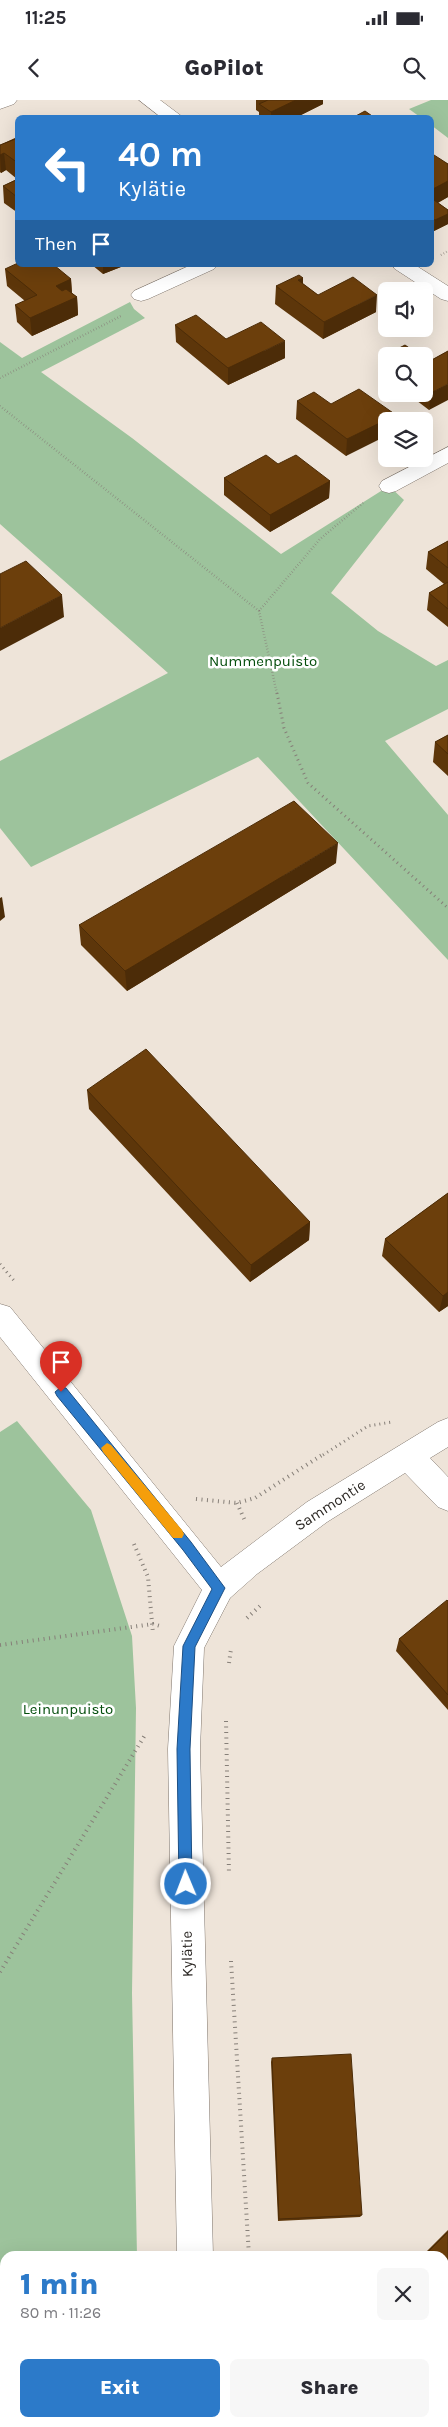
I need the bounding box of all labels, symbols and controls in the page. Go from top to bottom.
text: 11:25 [25,7,66,29]
icon: back [20,54,48,82]
icon: search [400,54,428,82]
text: GoPilot [184,55,264,81]
text: 40 m [118,134,203,175]
icon: left [35,135,100,200]
text: Kylätie [118,176,186,202]
icon: arrive [87,230,115,258]
text: Then [35,233,77,255]
map controls [378,282,433,467]
button: sound [378,282,433,337]
button: search [378,347,433,402]
button: layers [378,412,433,467]
park label: Nummenpuisto [209,652,317,670]
pin [40,1341,82,1392]
icon: arrive [47,1348,75,1376]
street label: Sammontie [291,1476,369,1534]
park label: Leinunpuisto [23,1700,113,1718]
position arrow [159,1857,211,1909]
street label: Kylätie [178,1931,196,1977]
text: 1 min [20,2266,99,2302]
button: close [377,2268,429,2320]
text: 80 m · 11:26 [20,2303,101,2322]
button: Exit [20,2359,220,2417]
button: Share [230,2359,429,2417]

